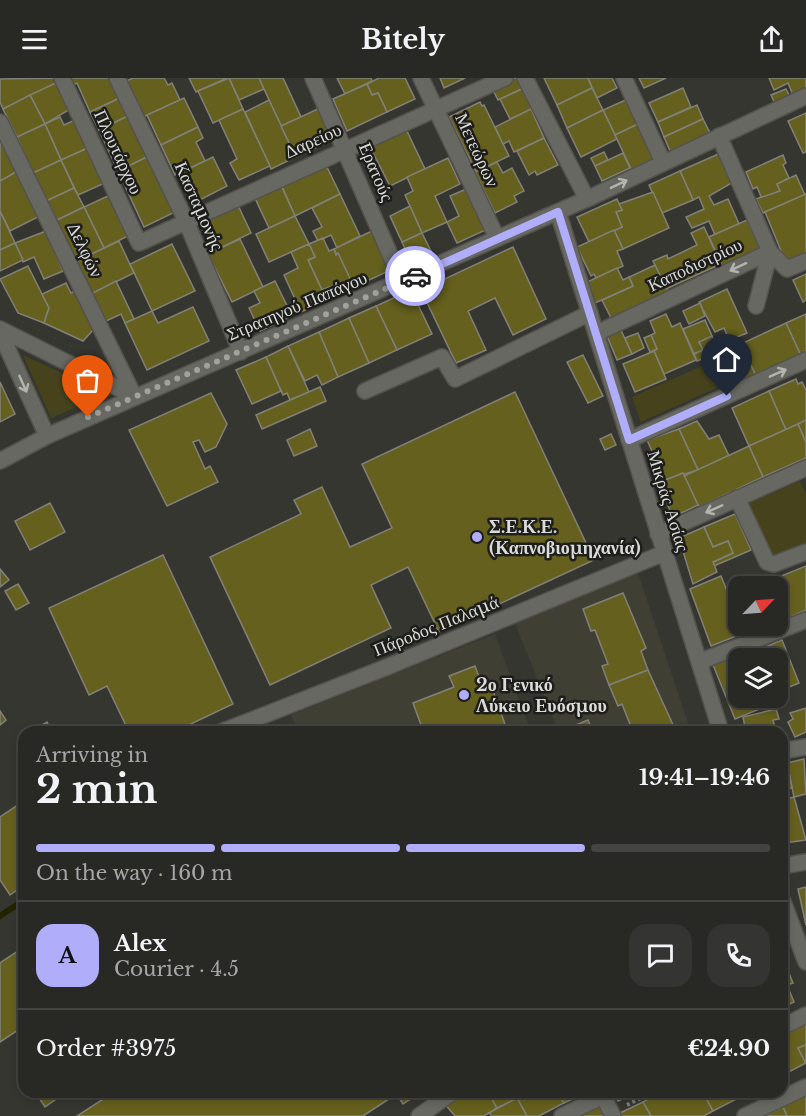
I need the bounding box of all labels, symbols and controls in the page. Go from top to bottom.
icon: menu [18,23,51,56]
text: Bitely [361,23,445,56]
icon: share [755,23,788,56]
street label: Πλουτάρχου [89,106,147,198]
street label: Μετεώρων [450,109,504,191]
street label: Δαρείου [281,119,345,163]
street label: Ερατούς [354,139,398,205]
street label: Κασταμονής [170,158,228,254]
one-way arrow [609,177,627,189]
street label: Δελφών [62,219,108,281]
street label: Καποδιστρίου [644,233,746,296]
courier [385,246,445,306]
icon: car [399,260,432,293]
one-way arrow [730,262,748,273]
street label: Στρατηγού Παπάγου [224,266,371,345]
pin [701,334,752,396]
icon: home [710,343,743,376]
pin [62,355,113,417]
icon: bag [71,364,104,397]
one-way arrow [769,367,787,378]
one-way arrow [18,375,30,393]
street label: Μικράς Ασίας [642,448,694,554]
one-way arrow [706,504,724,515]
place label: Σ.Ε.Κ.Ε. (Καπνοβιομηχανία) [489,516,641,559]
marker: Σ.Ε.Κ.Ε. (Καπνοβιομηχανία) [470,530,484,544]
north arrow [728,576,788,636]
map controls [728,576,788,708]
street label: Πάροδος Παλαμά [370,591,502,661]
button: layers [728,648,788,708]
place label: 2ο Γενικό Λύκειο Ευόσμου [476,674,607,717]
marker: 2ο Γενικό Λύκειο Ευόσμου [457,688,471,702]
text: Arriving in [36,743,148,767]
text: 19:41–19:46 [639,764,770,791]
text: 2 min [36,765,157,814]
text: On the way · 160 m [36,861,233,885]
button: chat [629,924,692,987]
button: phone [707,924,770,987]
text: Alex [114,930,167,957]
text: A [59,942,76,969]
text: Courier · 4.5 [114,957,239,981]
text: Order #3975 [36,1035,176,1062]
text: €24.90 [687,1035,770,1062]

